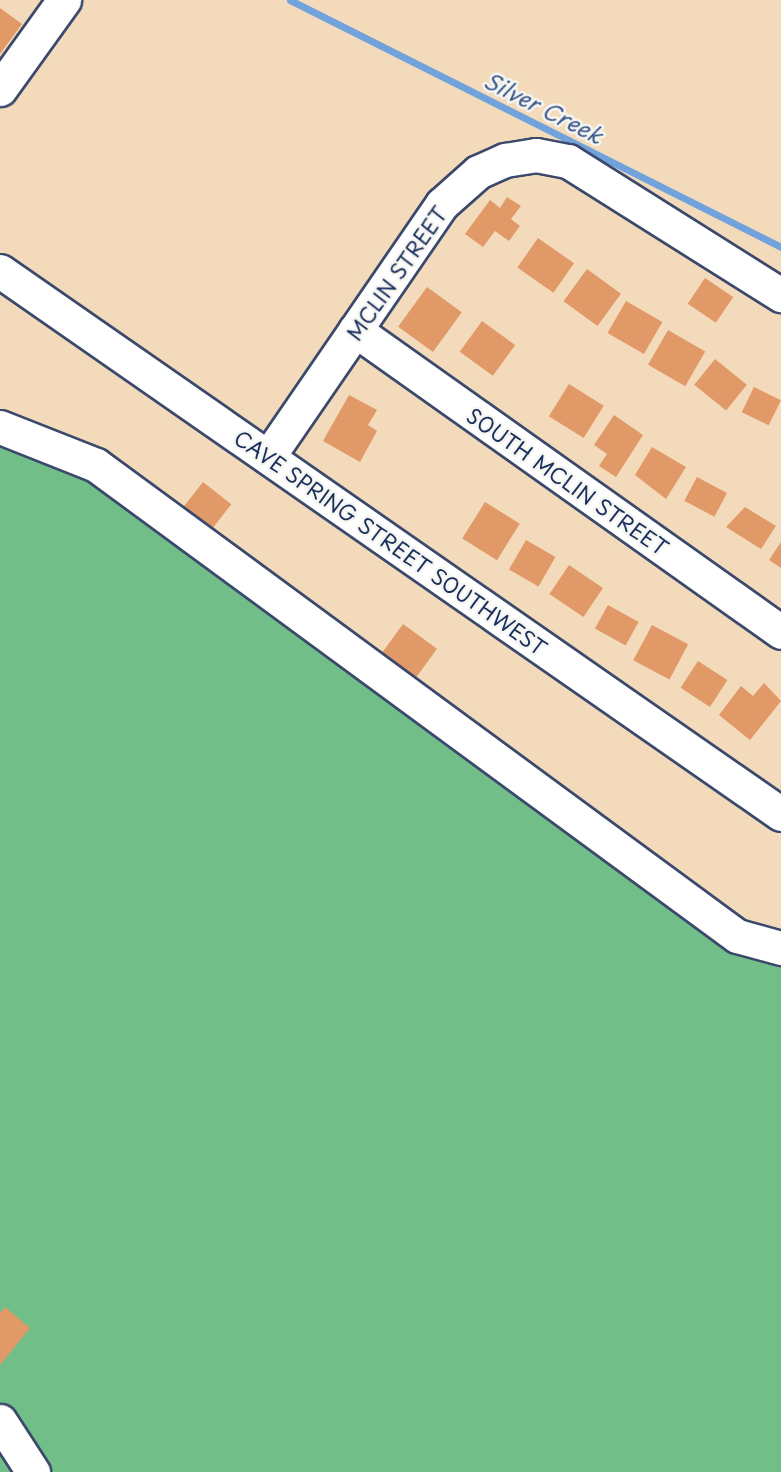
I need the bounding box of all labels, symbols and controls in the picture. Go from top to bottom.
water label: Silver Creek [480,66,608,148]
street label: MCLIN STREET [340,200,452,346]
street label: SOUTH MCLIN STREET [462,401,674,561]
street label: CAVE SPRING STREET SOUTHWEST [227,422,555,662]

